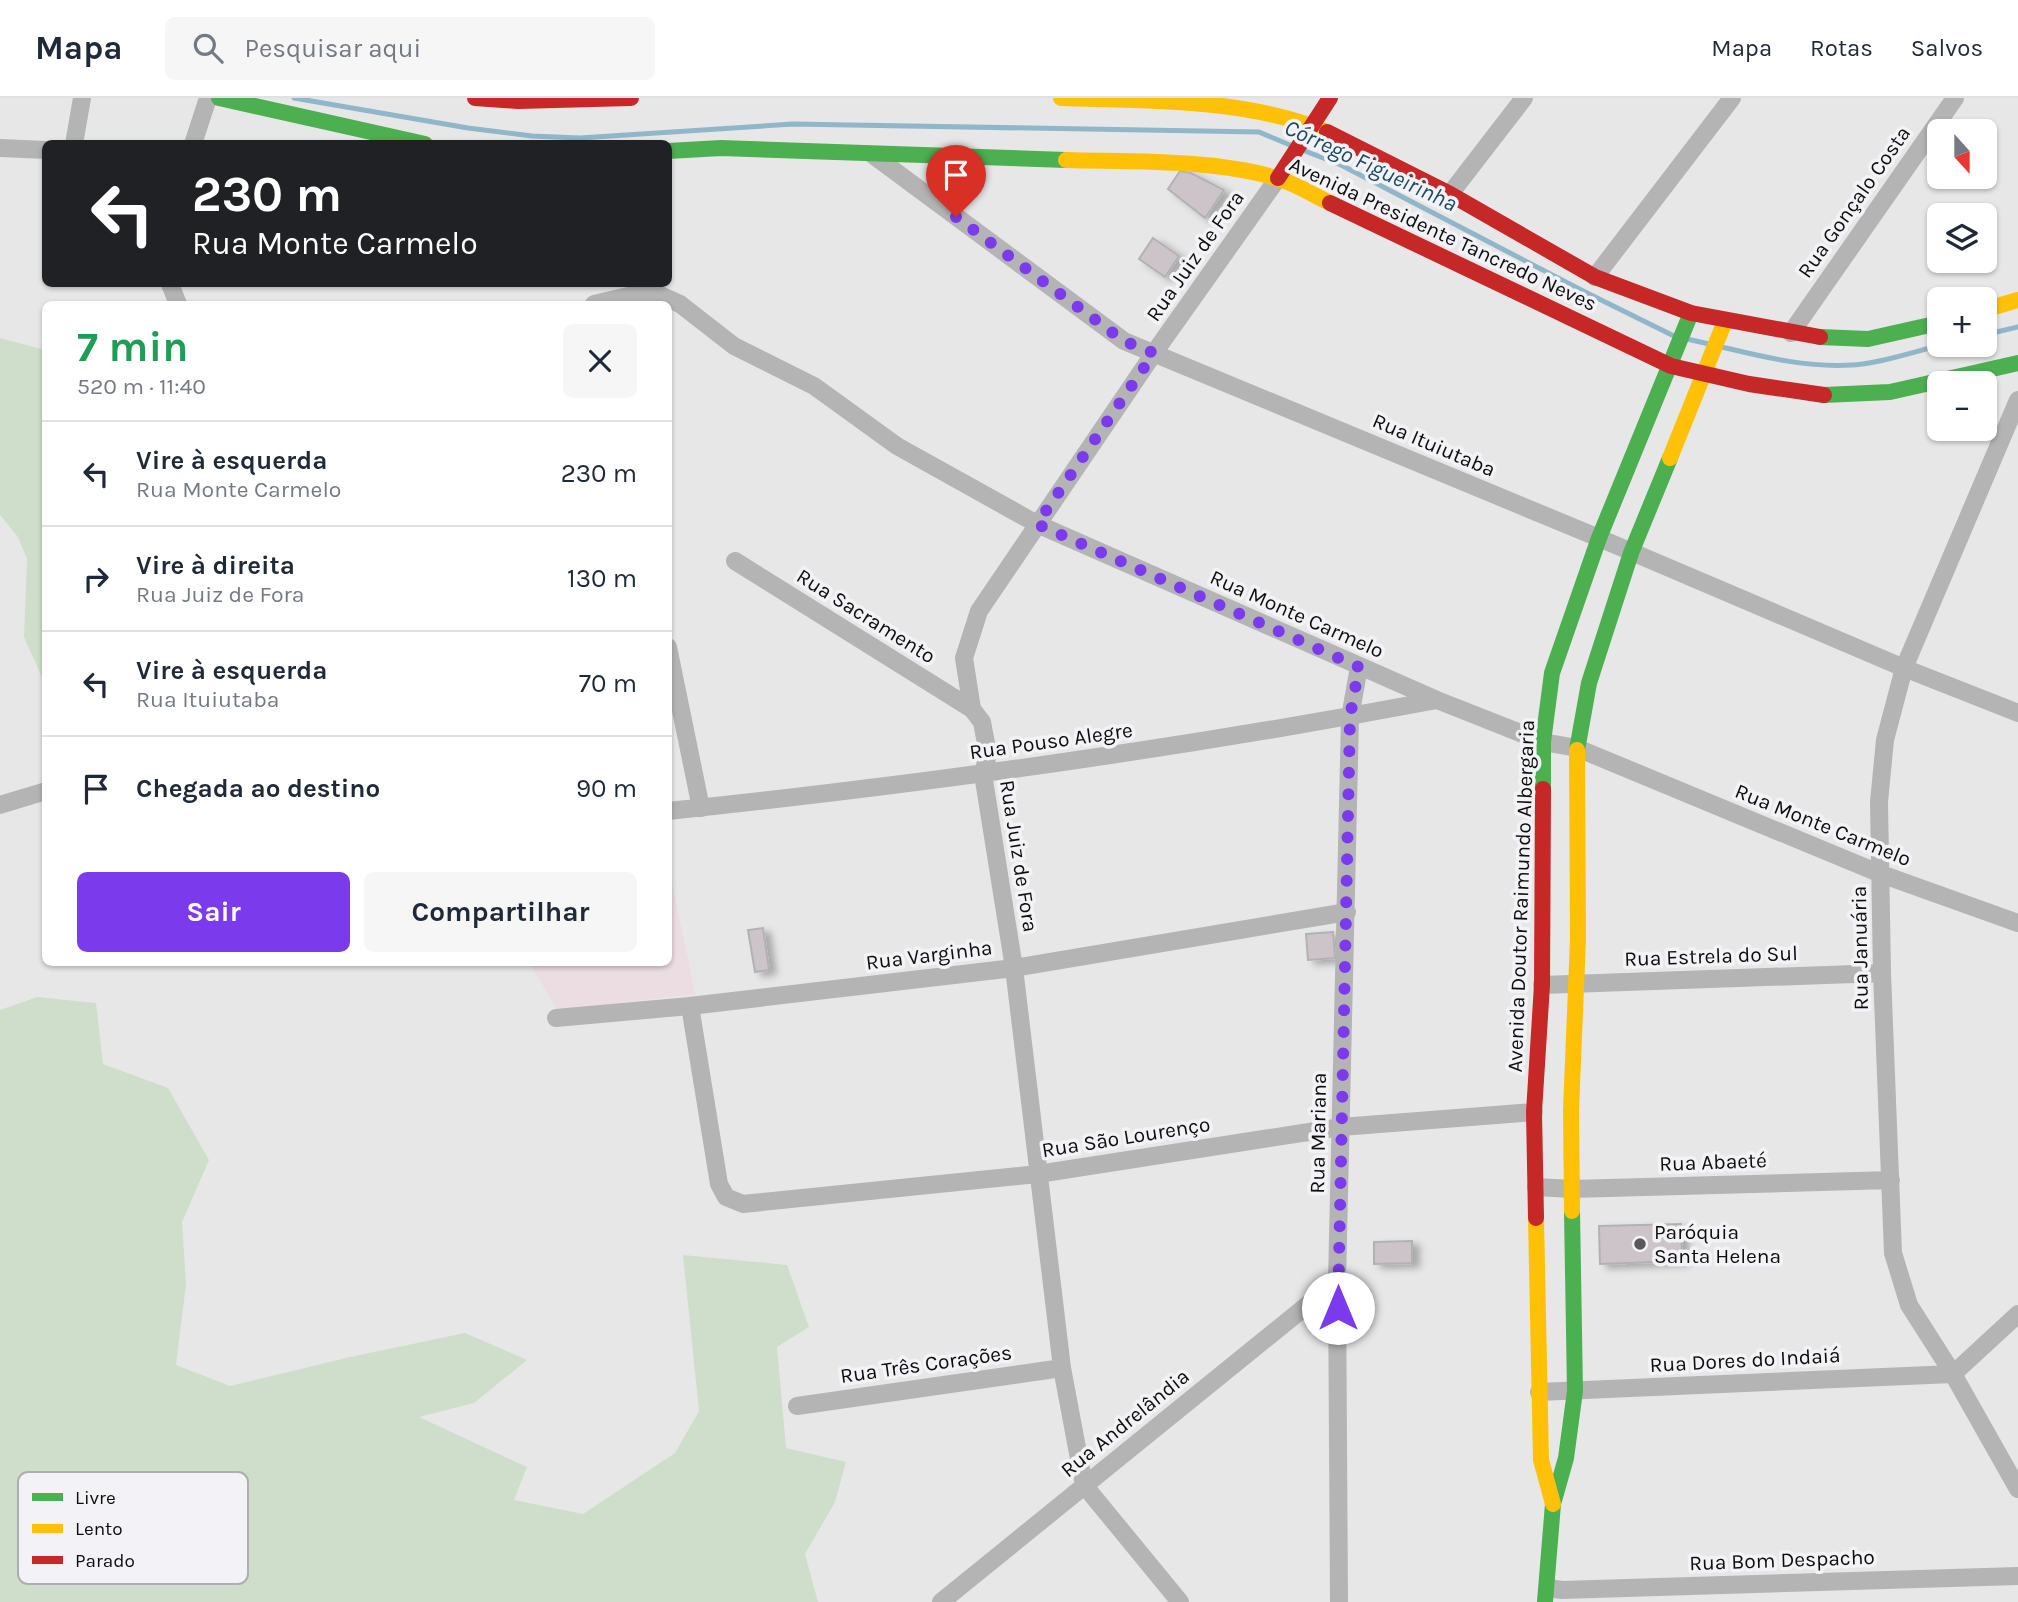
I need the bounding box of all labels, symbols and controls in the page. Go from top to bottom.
search box [165,17,655,80]
text: Mapa [35,29,123,67]
icon: search [189,29,227,67]
text: Pesquisar aqui [245,33,421,64]
text: Mapa [1711,34,1772,62]
text: Rotas [1810,34,1873,62]
text: Salvos [1911,34,1983,62]
water label: Córrego Figueirinha [1280,114,1461,217]
north arrow [1927,119,1997,189]
map controls [1927,119,1997,441]
street label: Rua Gonçalo Costa [1793,122,1915,282]
pin [926,145,986,217]
street label: Avenida Presidente Tancredo Neves [1286,152,1600,316]
icon: arrive [937,156,975,194]
text: 230 m [192,166,342,223]
icon: left [77,168,168,259]
street label: Rua Juiz de Fora [1141,186,1249,326]
button: layers [1927,203,1997,273]
text: Rua Monte Carmelo [192,225,478,262]
button: + [1927,287,1997,357]
text: 7 min [77,322,188,372]
button: close [563,324,637,398]
button: − [1927,371,1997,441]
text: 520 m · 11:40 [77,373,206,400]
street label: Rua Ituiutaba [1369,408,1499,482]
text: Vire à esquerda [136,445,327,476]
icon: left [77,455,115,493]
text: 230 m [561,458,637,489]
text: Rua Monte Carmelo [136,476,341,503]
text: Vire à direita [136,550,295,581]
icon: right [77,560,115,598]
text: 130 m [567,563,637,594]
street label: Rua Sacramento [792,564,940,668]
street label: Rua Monte Carmelo [1206,565,1388,663]
text: Rua Juiz de Fora [136,581,304,608]
text: Vire à esquerda [136,655,327,686]
icon: left [77,665,115,703]
text: 70 m [579,668,637,699]
text: Rua Ituiutaba [136,686,280,713]
street label: Rua Pouso Alegre [968,718,1134,764]
street label: Avenida Doutor Raimundo Albergaria [1503,719,1539,1073]
icon: arrive [77,770,115,808]
text: Chegada ao destino [136,773,380,804]
text: 90 m [576,773,637,804]
street label: Rua Juiz de Fora [995,778,1043,934]
street label: Rua Monte Carmelo [1732,779,1914,871]
button: Sair [77,872,350,952]
button: Compartilhar [364,872,637,952]
street label: Rua Januária [1847,886,1873,1010]
street label: Rua Varginha [864,935,994,975]
street label: Rua Estrela do Sul [1624,941,1798,971]
street label: Rua Mariana [1305,1072,1331,1194]
street label: Rua São Lourenço [1040,1112,1212,1162]
street label: Rua Abaeté [1659,1148,1767,1176]
place label: Paróquia Santa Helena [1654,1220,1781,1268]
marker: Paróquia Santa Helena [1632,1236,1648,1252]
position arrow [1301,1271,1375,1345]
street label: Rua Três Corações [839,1340,1013,1388]
street label: Rua Dores do Indaiá [1649,1343,1841,1377]
street label: Rua Andrelândia [1056,1364,1194,1482]
legend [18,1472,248,1584]
text: Livre [75,1487,116,1509]
text: Lento [75,1518,123,1540]
street label: Rua Bom Despacho [1689,1545,1875,1575]
text: Parado [75,1550,135,1572]

